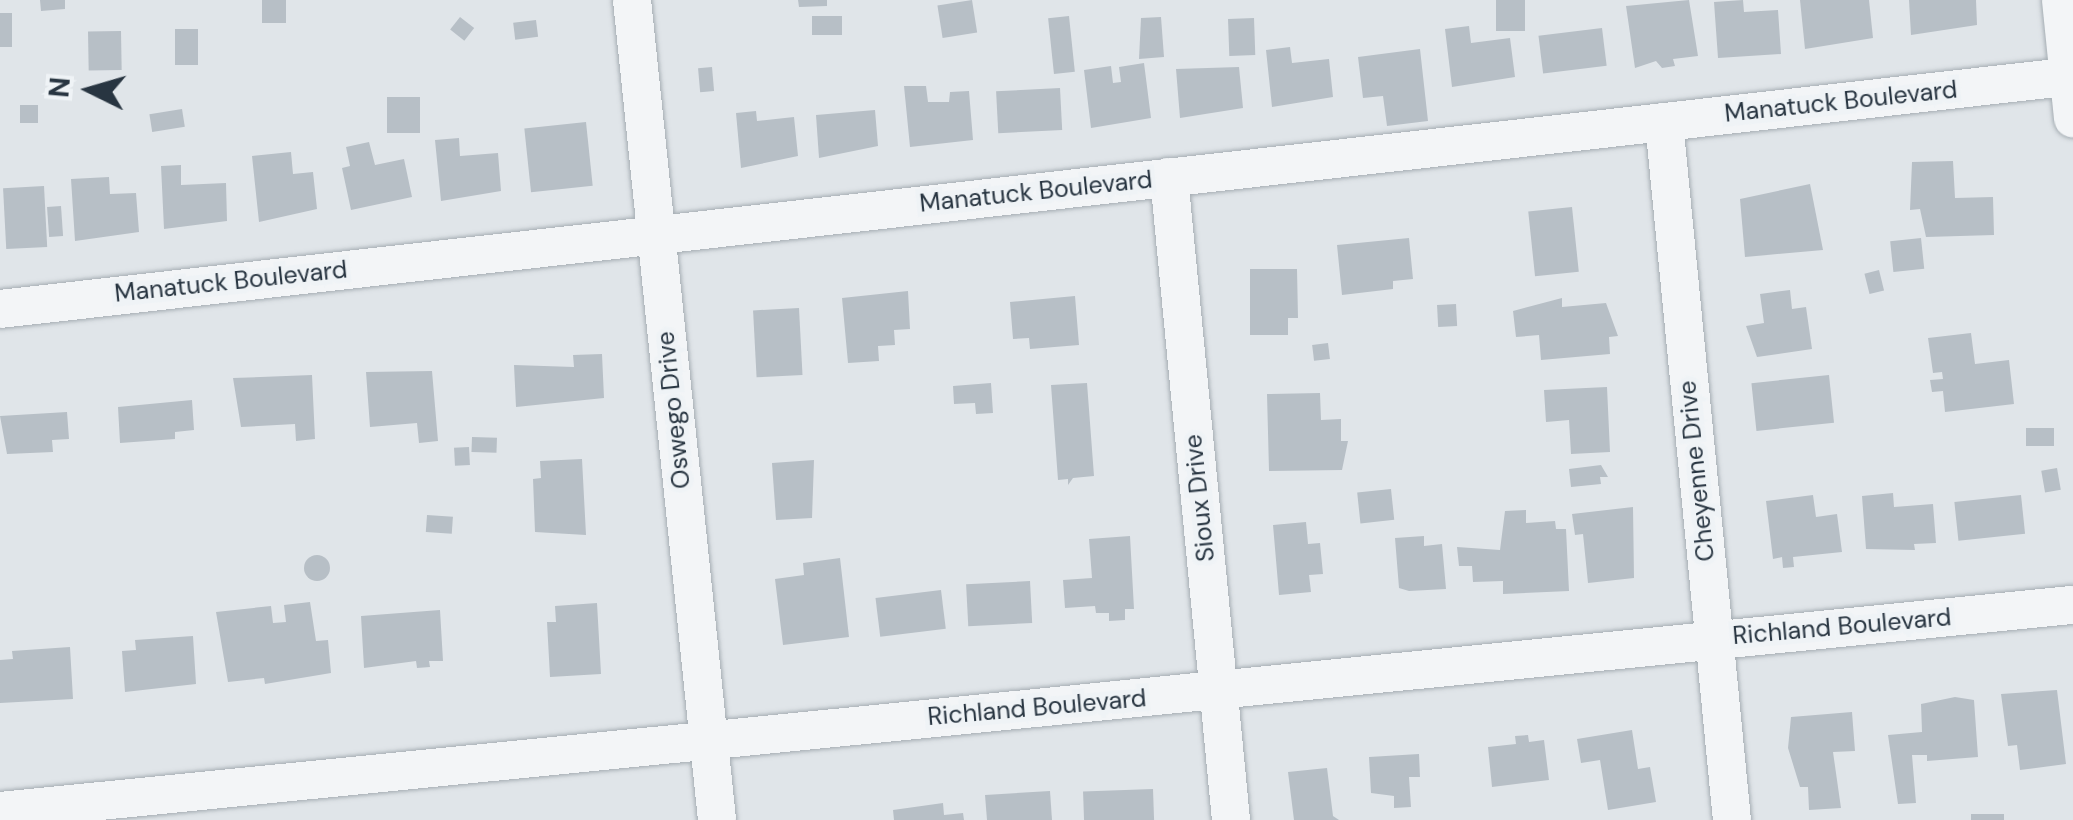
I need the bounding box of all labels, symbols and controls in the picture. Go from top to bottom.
north arrow [40,40,140,140]
street label: Manatuck Boulevard [1723,75,1959,129]
text: N [40,76,79,99]
street label: Manatuck Boulevard [918,165,1154,219]
street label: Manatuck Boulevard [113,255,349,309]
street label: Oswego Drive [651,330,697,490]
street label: Cheyenne Drive [1673,379,1721,563]
street label: Sioux Drive [1178,433,1222,563]
street label: Richland Boulevard [1731,602,1953,652]
street label: Richland Boulevard [926,683,1148,733]

